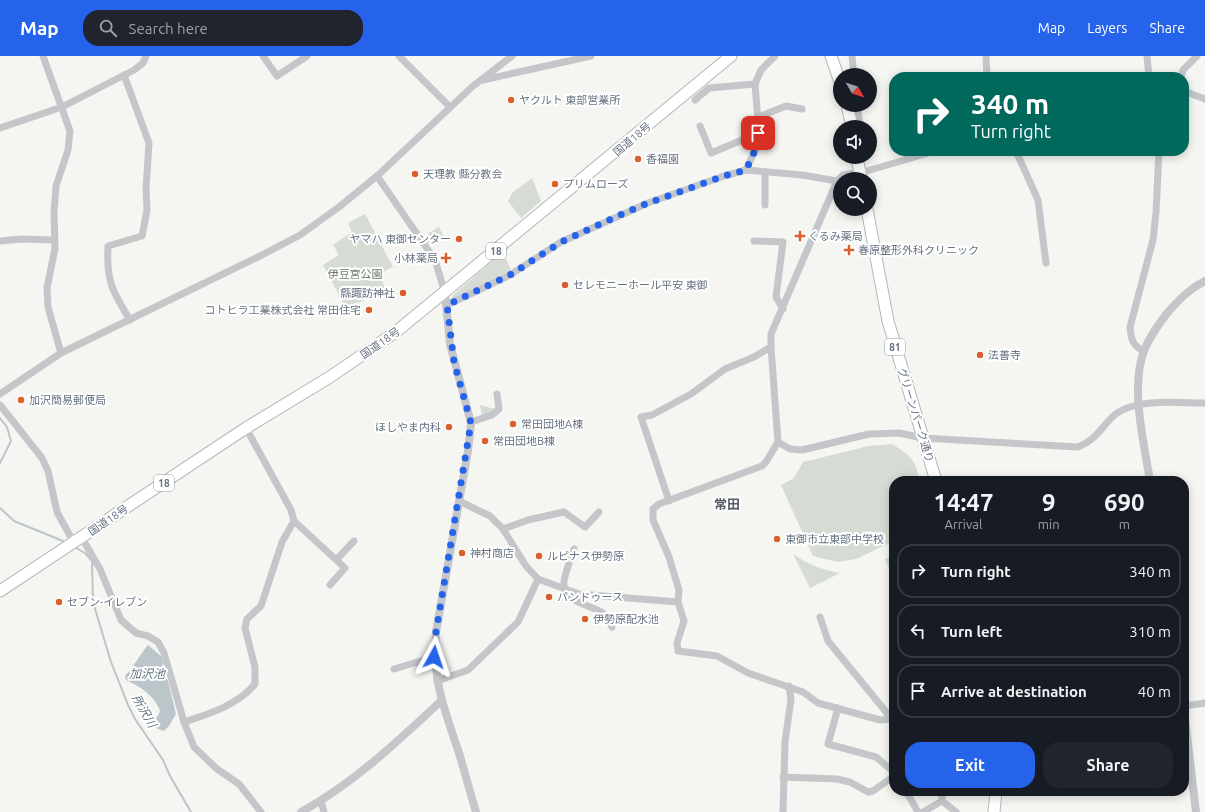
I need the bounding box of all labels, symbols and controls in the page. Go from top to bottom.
search box [83,10,363,46]
text: Map [20,17,59,39]
icon: search [97,17,119,39]
text: Search here [129,20,208,37]
text: Map [1038,20,1065,36]
text: Layers [1087,20,1127,36]
text: Share [1149,20,1185,36]
north arrow [833,68,877,112]
map controls [833,68,877,216]
icon: right [905,88,957,140]
text: 340 m [971,88,1049,119]
place label: ヤクルト 東部営業所 [519,94,621,106]
marker: ヤクルト 東部営業所 [506,95,516,105]
pin [741,116,775,150]
street label: 国道18号 [611,120,653,158]
button: sound [833,120,877,164]
text: Turn right [971,121,1051,141]
icon: arrive [747,122,769,144]
place label: 香福園 [646,153,679,165]
marker: 香福園 [633,154,643,164]
place label: 天理教 縣分教会 [423,168,503,180]
marker: 天理教 縣分教会 [410,169,420,179]
button: search [833,172,877,216]
place label: プリムローズ [563,178,628,190]
marker: プリムローズ [550,179,560,189]
place label: くるみ薬局 [808,230,863,242]
marker: くるみ薬局 [795,231,805,241]
place label: ヤマハ 東御センター [349,233,451,245]
marker: ヤマハ 東御センター [454,234,464,244]
road number: 18 [486,243,506,259]
marker: 春原整形外科クリニック [843,244,855,256]
place label: 春原整形外科クリニック [858,244,979,256]
place label: 小林薬局 [394,252,438,264]
marker: 小林薬局 [441,253,451,263]
park label: 伊豆宮公園 [328,268,383,280]
place label: セレモニーホール平安 東御 [573,279,708,291]
marker: セレモニーホール平安 東御 [560,280,570,290]
place label: 縣諏訪神社 [340,287,395,299]
marker: 縣諏訪神社 [398,288,408,298]
place label: コトヒラ工業株式会社 常田住宅 [204,304,361,316]
marker: コトヒラ工業株式会社 常田住宅 [364,305,374,315]
street label: 国道18号 [358,325,402,361]
road number: 81 [885,339,905,355]
place label: 法善寺 [988,349,1021,361]
marker: 法善寺 [975,350,985,360]
street label: グリーンパーク通り [896,366,936,464]
place label: 加沢簡易郵便局 [29,394,106,406]
marker: 加沢簡易郵便局 [16,395,26,405]
place label: 常田団地A棟 [521,418,583,430]
marker: 常田団地A棟 [508,419,518,429]
place label: ほしやま内科 [375,421,441,433]
marker: ほしやま内科 [444,422,454,432]
place label: 常田団地B棟 [493,435,555,447]
marker: 常田団地B棟 [480,436,490,446]
road number: 18 [154,475,174,491]
text: 14:47 [933,489,993,516]
text: 9 [1042,489,1055,516]
text: 690 [1104,489,1145,516]
district label: 常田 [714,497,740,511]
street label: 国道18号 [86,502,130,538]
text: Arrival [944,517,982,531]
text: min [1038,517,1060,531]
text: m [1119,517,1130,531]
place label: 東御市立東部中学校 [785,533,884,545]
marker: 東御市立東部中学校 [772,534,782,544]
place label: 神村商店 [470,547,514,559]
marker: 神村商店 [457,548,467,558]
place label: ルピナス伊勢原 [547,550,624,562]
marker: ルピナス伊勢原 [534,551,544,561]
icon: right [907,560,929,582]
text: Turn right [941,563,1011,580]
text: 340 m [1129,563,1171,580]
place label: パンドゥース [557,591,623,603]
marker: パンドゥース [544,592,554,602]
place label: セブン-イレブン [67,596,147,608]
marker: セブン-イレブン [54,597,64,607]
place label: 伊勢原配水池 [593,613,659,625]
marker: 伊勢原配水池 [580,614,590,624]
icon: left [907,620,929,642]
text: Turn left [941,623,1002,640]
text: 310 m [1129,623,1171,640]
position arrow [413,636,455,678]
water label: 加沢池 [129,667,166,680]
icon: arrive [907,680,929,702]
text: Arrive at destination [941,683,1087,700]
text: 40 m [1138,683,1171,700]
water label: 所沢川 [130,692,160,731]
button: Exit [905,742,1035,788]
button: Share [1043,742,1173,788]

